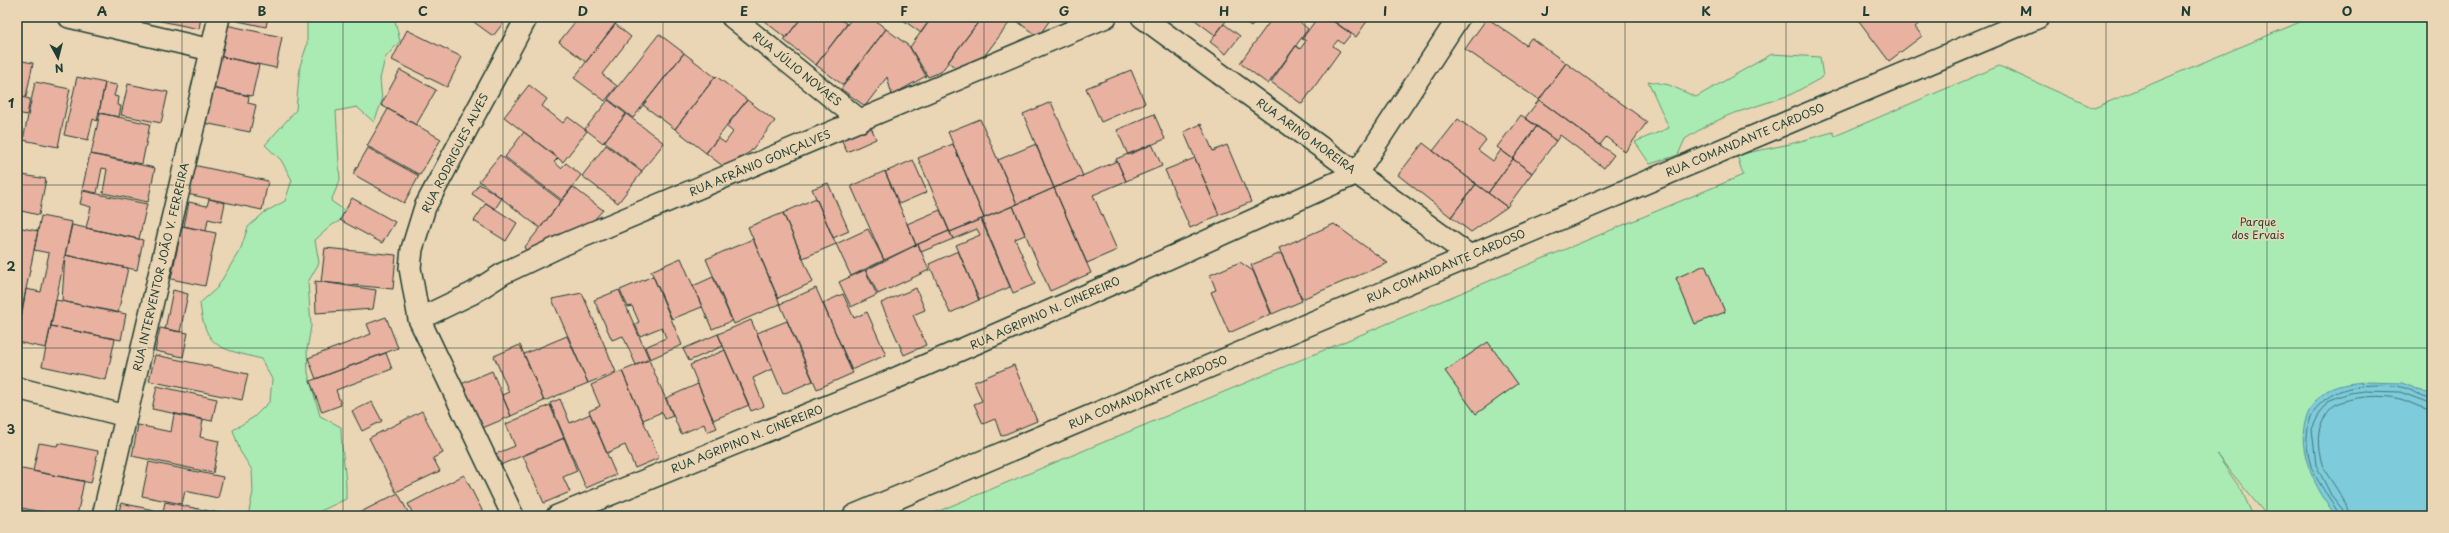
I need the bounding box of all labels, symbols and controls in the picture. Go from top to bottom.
text: A [97,1,107,20]
text: B [258,1,267,20]
text: C [418,1,428,20]
text: D [578,1,588,20]
text: E [740,1,748,20]
text: F [900,1,908,20]
text: G [1059,1,1069,20]
text: H [1219,1,1229,20]
text: I [1383,1,1387,20]
text: J [1541,1,1549,20]
text: K [1701,1,1711,20]
text: L [1862,1,1870,20]
text: M [2020,1,2032,20]
text: N [2181,1,2191,20]
text: O [2342,1,2352,20]
street label: RUA JÚLIO NOVAES [749,27,845,110]
north arrow [38,38,78,78]
text: N [54,59,65,77]
street label: RUA RODRIGUES ALVES [417,90,492,216]
text: 1 [8,93,14,112]
street label: RUA ARINO MOREIRA [1253,94,1360,178]
street label: RUA COMANDANTE CARDOSO [1663,98,1827,181]
street label: RUA AFRÂNIO GONÇALVES [686,125,833,200]
street label: RUA INTERVENTOR JOÃO V. FERREIRA [128,160,193,373]
park label: Parque dos Ervais [2231,213,2285,243]
street label: RUA COMANDANTE CARDOSO [1364,224,1528,307]
text: 2 [6,256,16,275]
street label: RUA AGRIPINO N. CINEREIRO [967,272,1123,353]
street label: RUA COMANDANTE CARDOSO [1066,350,1230,433]
street label: RUA AGRIPINO N. CINEREIRO [668,400,825,477]
text: 3 [7,419,16,438]

